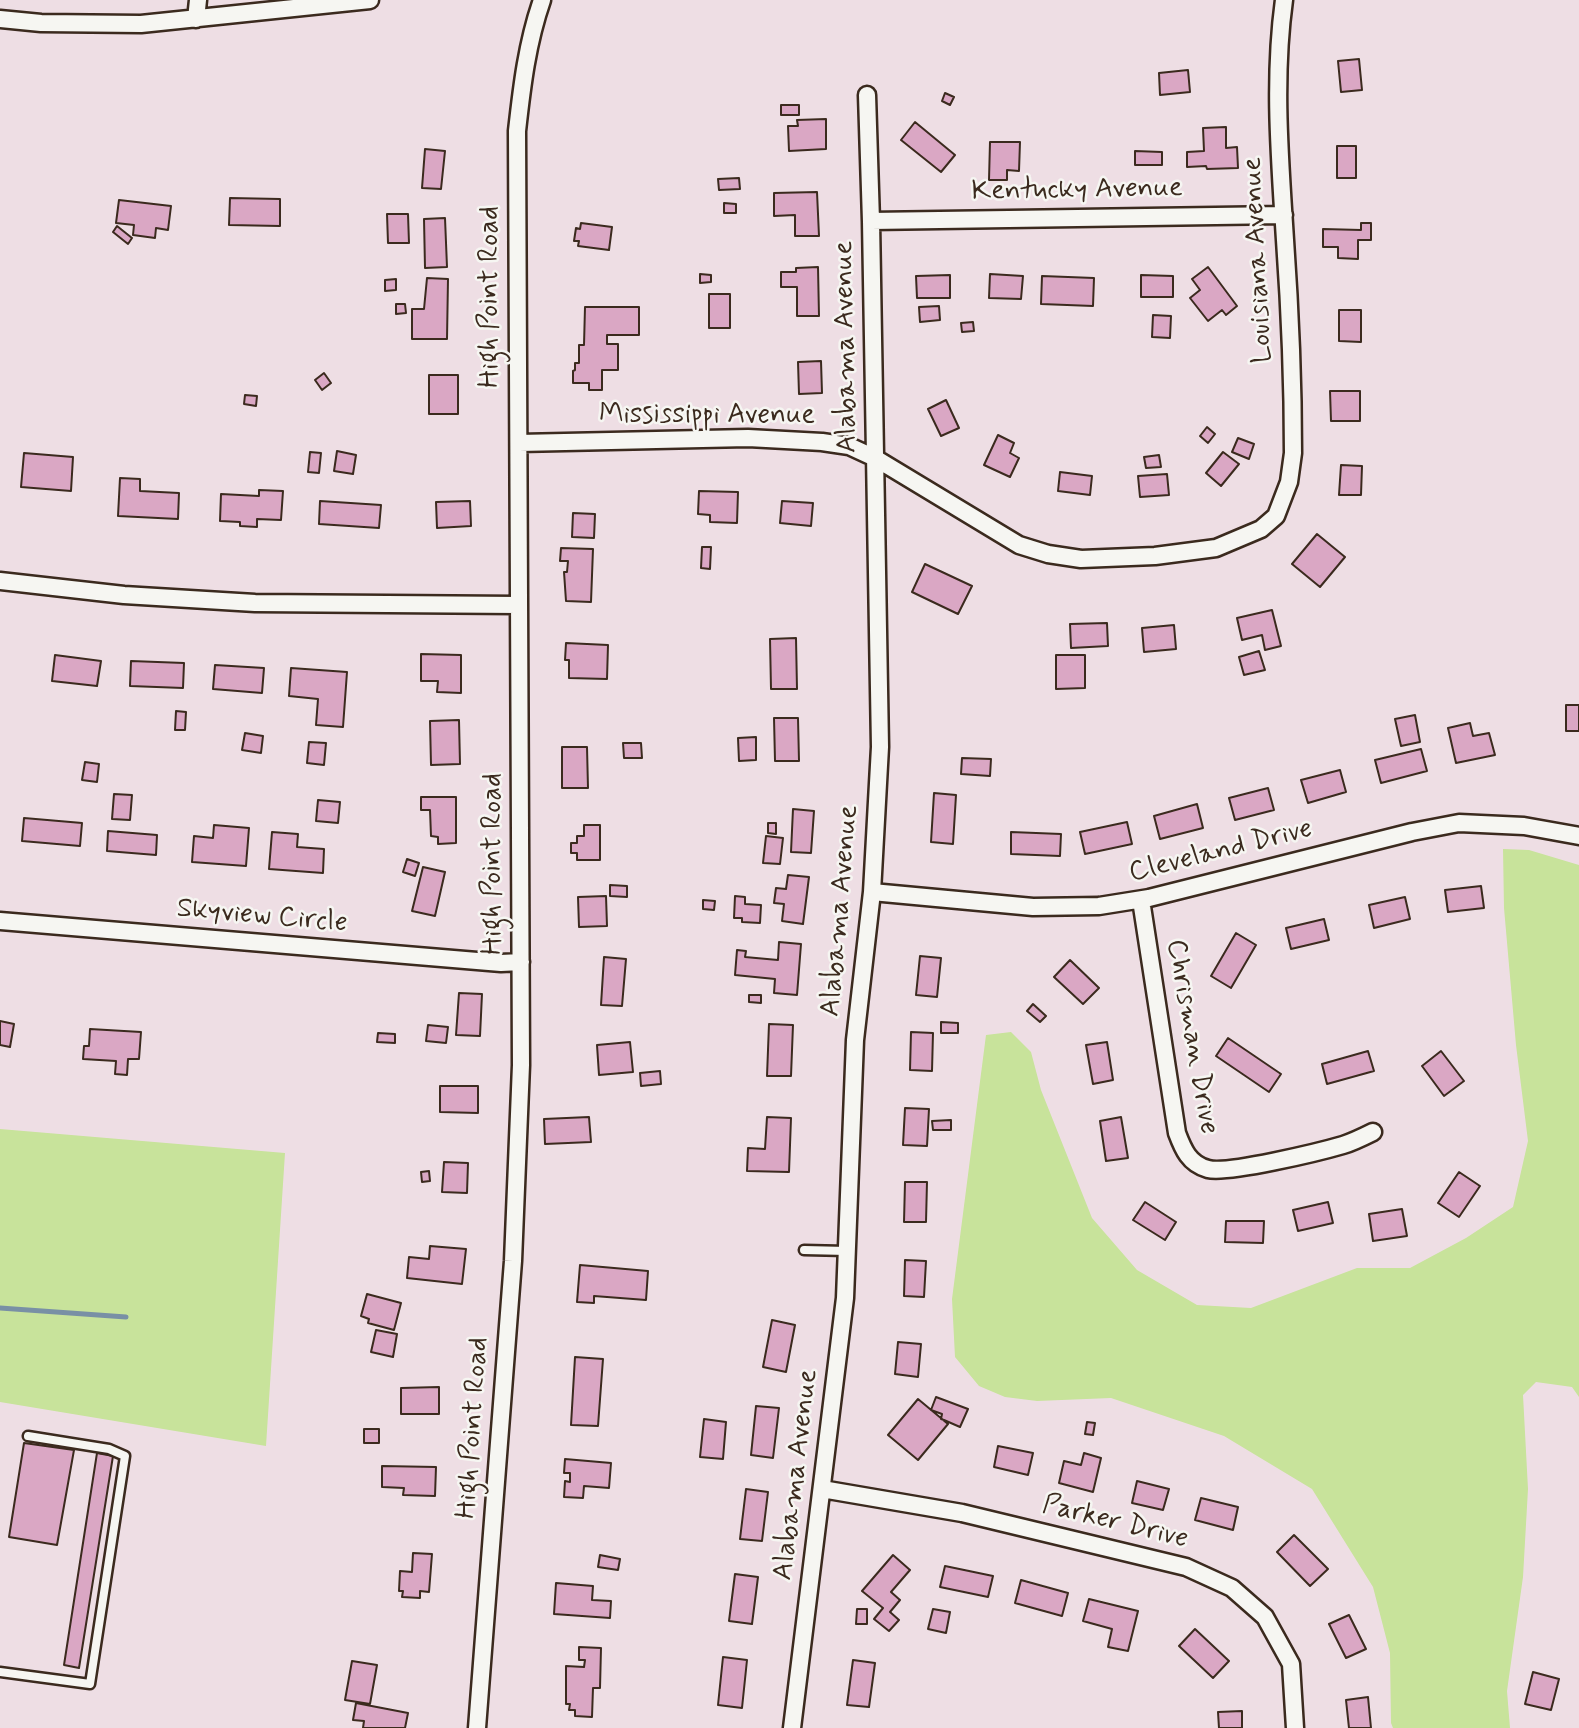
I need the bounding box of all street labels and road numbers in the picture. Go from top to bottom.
street label: Louisiana Avenue [1237,156,1281,364]
street label: Kentucky Avenue [971,172,1183,210]
street label: High Point Road [474,206,508,388]
street label: Alabama Avenue [828,241,866,453]
street label: Mississippi Avenue [599,399,815,433]
street label: High Point Road [477,773,511,955]
street label: Alabama Avenue [815,804,867,1018]
street label: Cleveland Drive [1126,813,1316,891]
street label: Skyview Circle [175,893,349,941]
street label: Chrisman Drive [1157,937,1225,1137]
street label: High Point Road [451,1336,497,1520]
street label: Alabama Avenue [767,1368,827,1582]
street label: Parker Drive [1039,1489,1191,1557]

